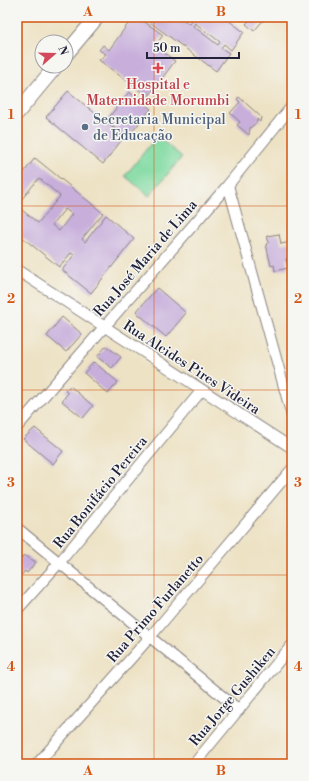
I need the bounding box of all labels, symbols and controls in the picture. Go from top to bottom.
text: A [82,4,93,20]
text: B [216,4,226,20]
north arrow [34,34,74,74]
scale bar [147,34,239,60]
text: 50 m [153,41,181,56]
text: N [54,44,71,58]
marker: Hospital e Maternidade Morumbi [152,62,164,74]
place label: Hospital e Maternidade Morumbi [86,76,230,110]
text: 1 [8,107,15,123]
text: 1 [295,107,302,123]
place label: Secretaria Municipal de Educação [93,111,226,145]
marker: Secretaria Municipal de Educação [80,122,90,132]
street label: Rua José Maria de Lima [90,196,202,321]
text: 2 [7,291,15,307]
text: 2 [294,291,302,307]
street label: Rua Alcides Pires Videira [120,317,264,419]
street label: Rua Bonifácio Pereira [50,432,152,552]
text: 3 [7,475,15,491]
text: 3 [294,475,302,491]
street label: Rua Primo Furlanetto [104,550,208,667]
street label: Rua Jorge Gushiken [186,643,280,750]
text: 4 [7,659,16,675]
text: 4 [294,659,303,675]
text: A [82,763,93,779]
text: B [216,763,226,779]

